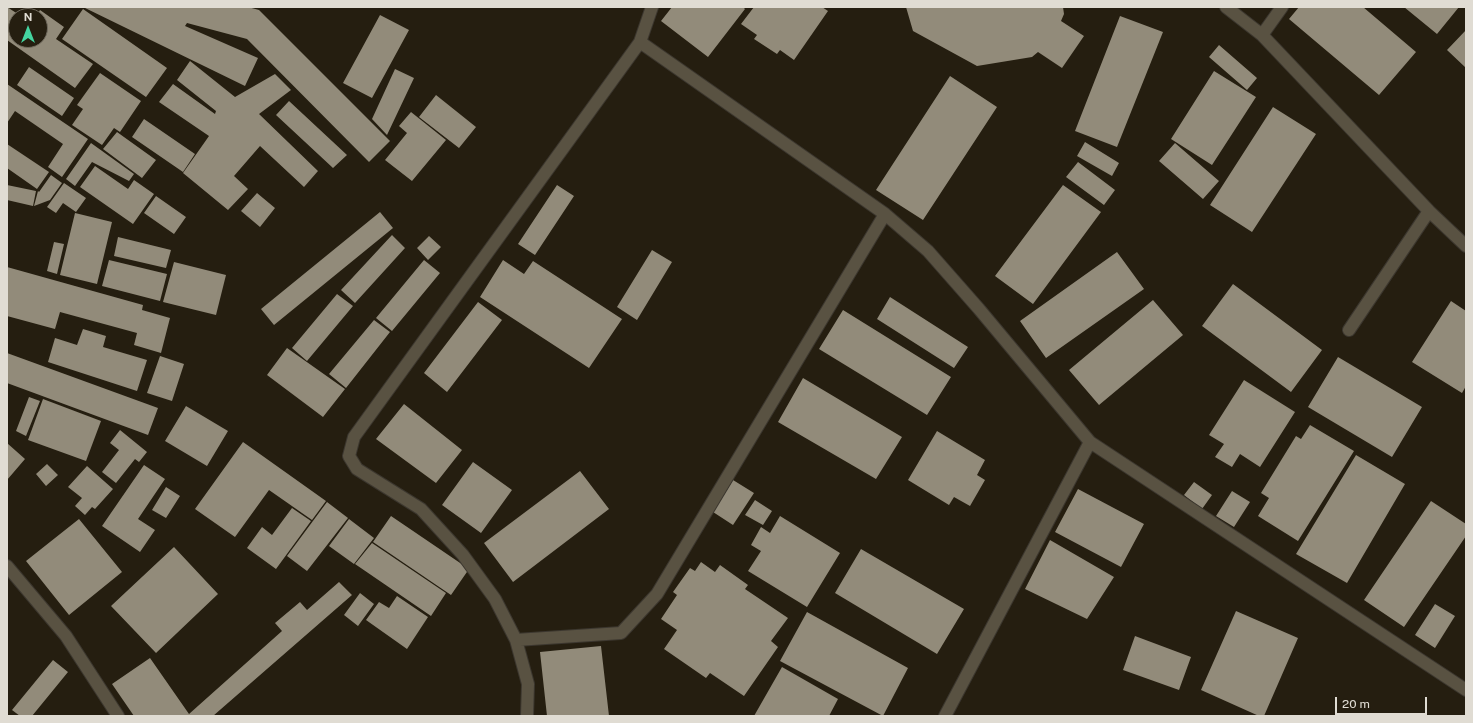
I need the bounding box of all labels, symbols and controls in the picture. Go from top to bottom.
north arrow [8,8,48,48]
text: N [24,11,32,23]
scale bar [1337,689,1429,715]
text: 20 m [1342,697,1370,711]

